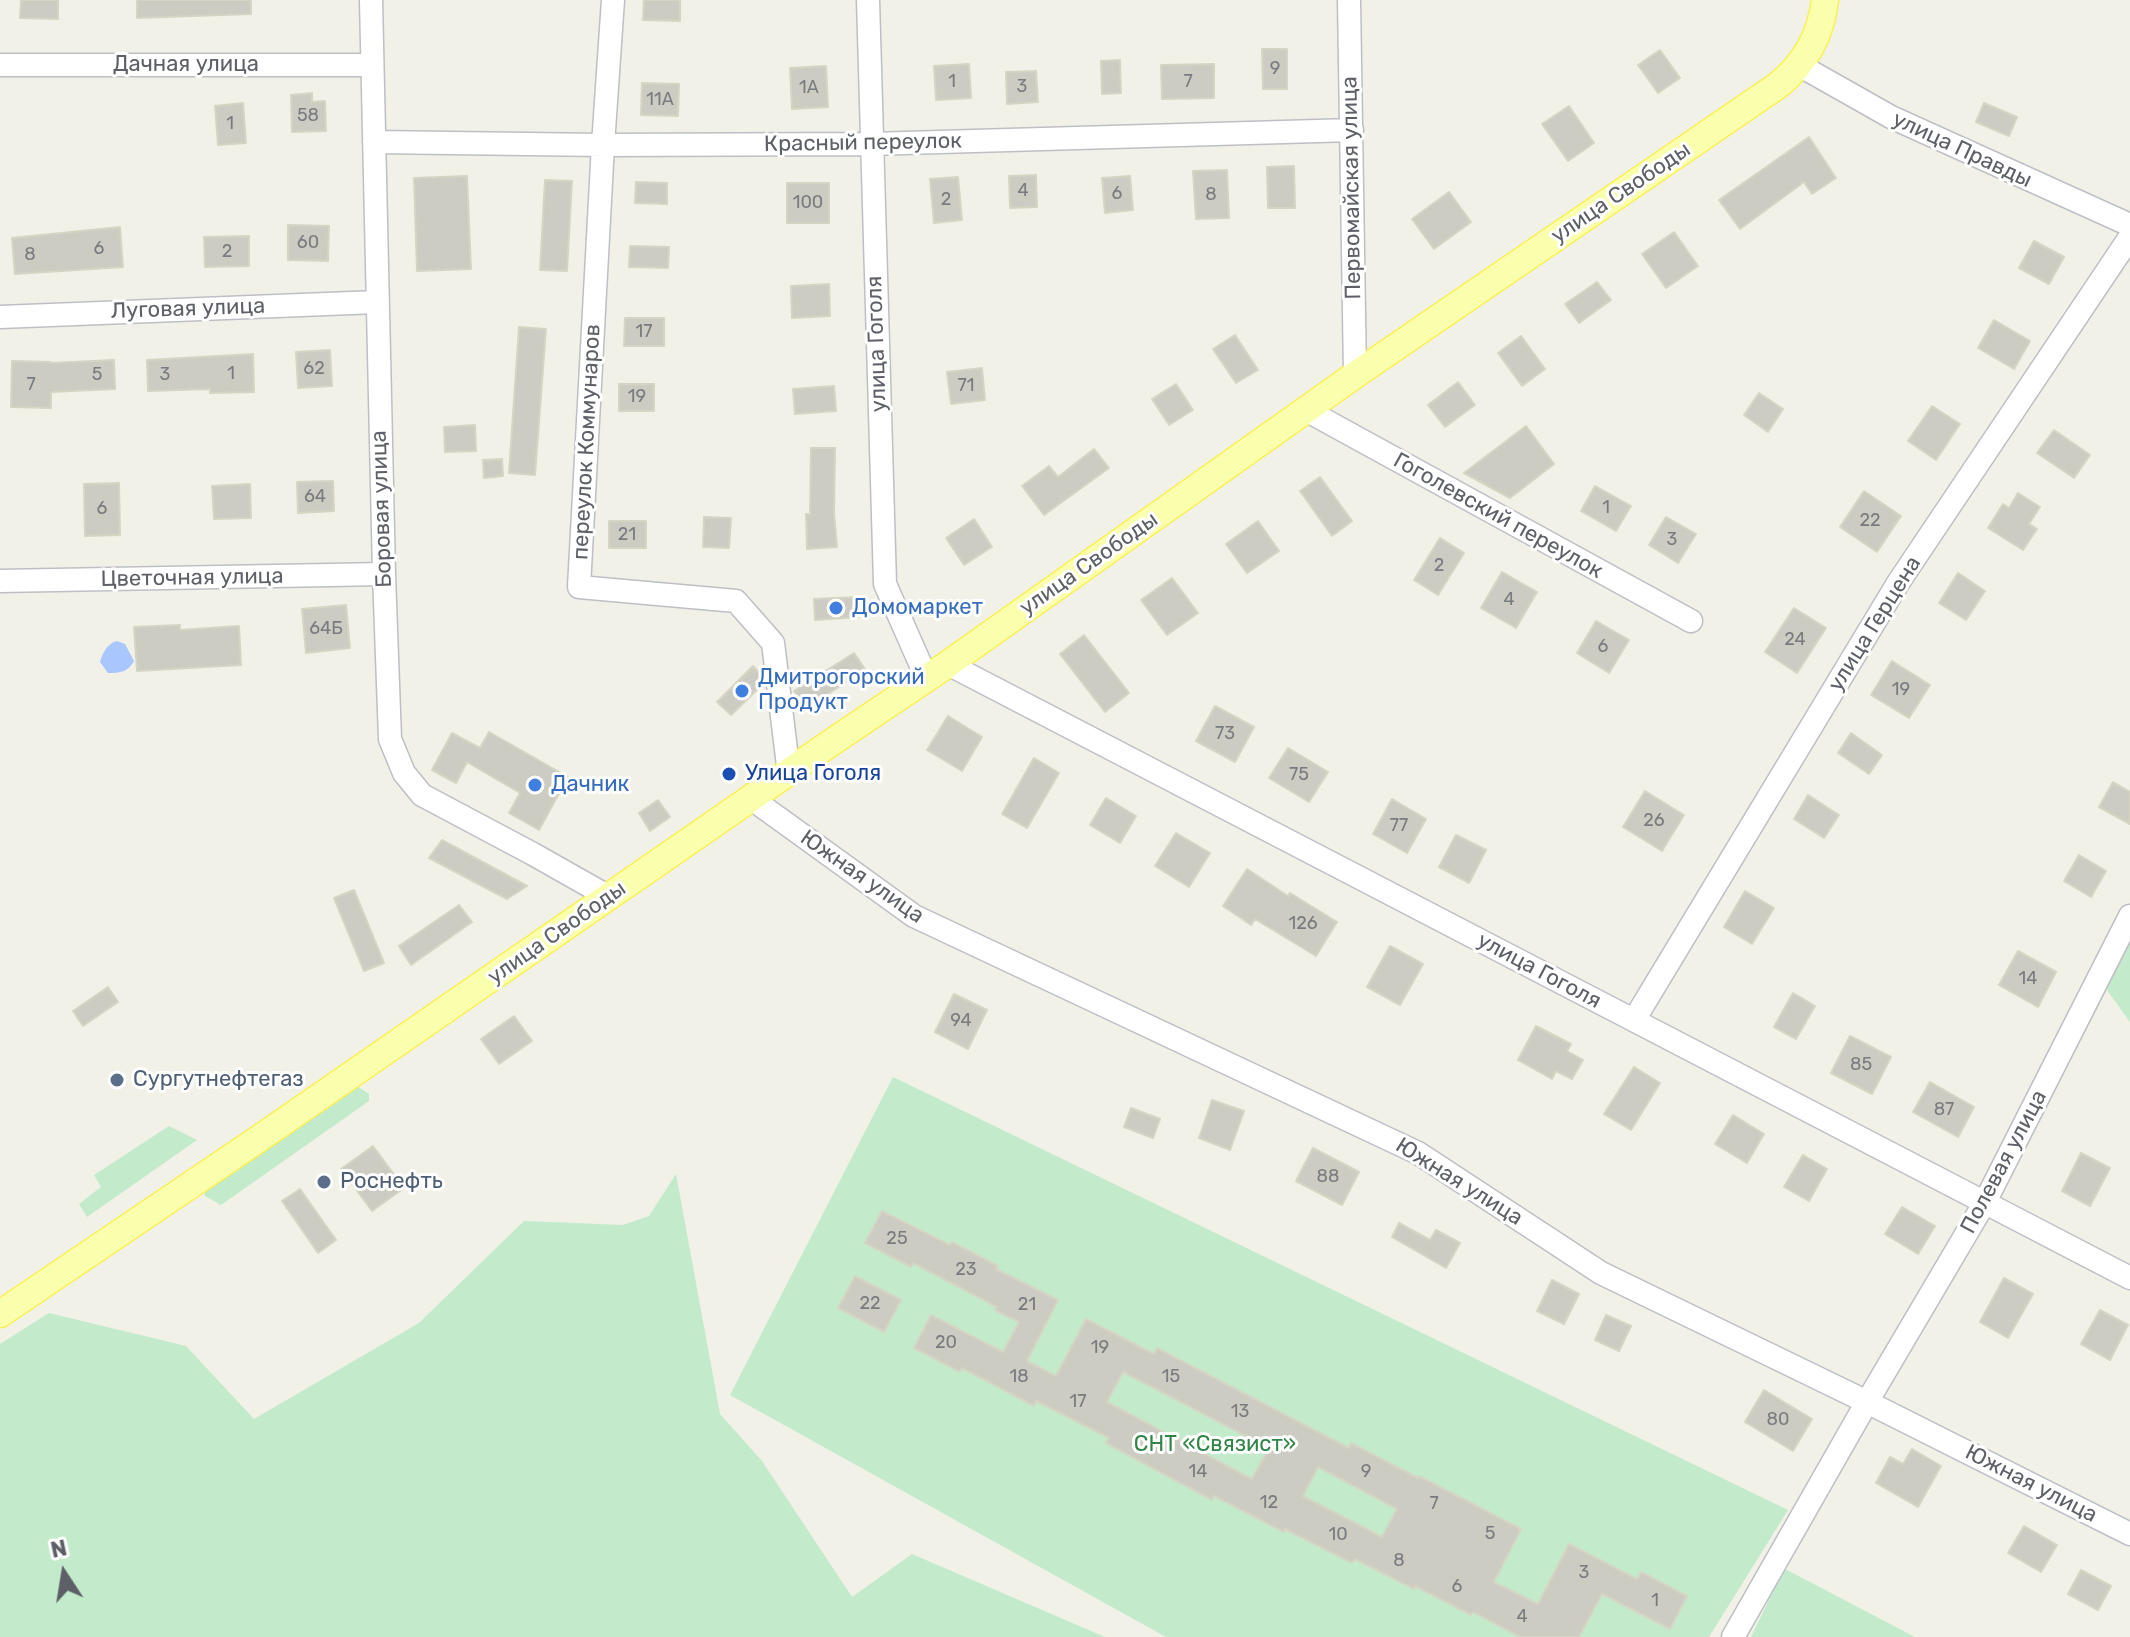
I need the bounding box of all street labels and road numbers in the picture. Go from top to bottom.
street label: Дачная улица [113,52,259,78]
street label: Первомайская улица [1337,76,1367,300]
street label: улица Правды [1888,106,2036,194]
street label: Красный переулок [764,128,962,158]
street label: улица Свободы [1546,137,1696,249]
street label: улица Гоголя [861,275,893,413]
street label: Луговая улица [110,293,266,325]
street label: переулок Коммунаров [568,323,606,561]
street label: Боровая улица [366,430,398,588]
street label: Гоголевский переулок [1389,447,1607,585]
street label: улица Свободы [1015,507,1163,621]
street label: улица Герцена [1823,552,1927,696]
street label: Цветочная улица [100,563,284,593]
street label: Южная улица [795,825,929,929]
street label: улица Свободы [483,876,631,990]
street label: улица Гоголя [1473,927,1605,1015]
street label: Полевая улица [1955,1086,2053,1238]
street label: Южная улица [1391,1132,1527,1232]
street label: Южная улица [1961,1439,2101,1529]

